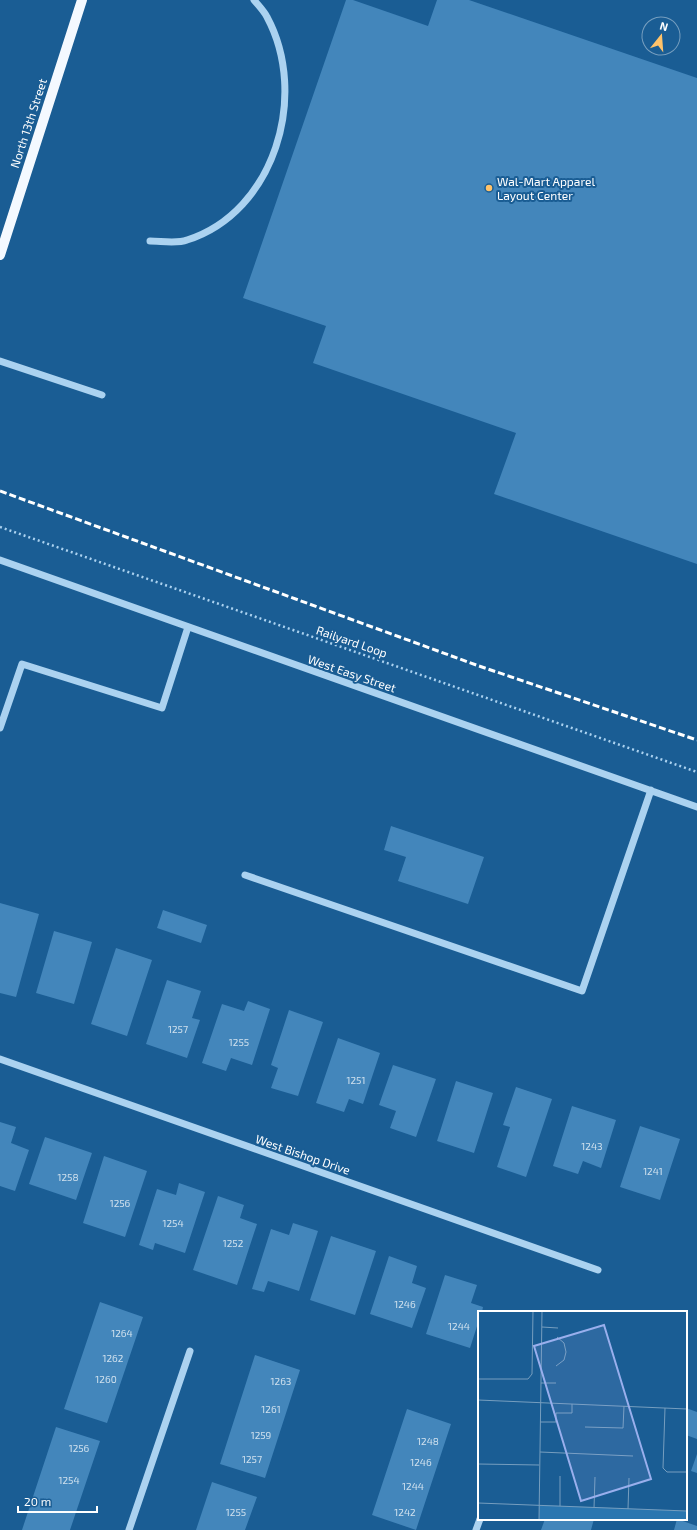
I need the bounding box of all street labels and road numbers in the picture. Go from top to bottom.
street label: North 13th Street [7,76,49,170]
street label: Railyard Loop [315,622,389,660]
street label: West Easy Street [306,651,398,695]
street label: West Bishop Drive [254,1131,352,1177]

